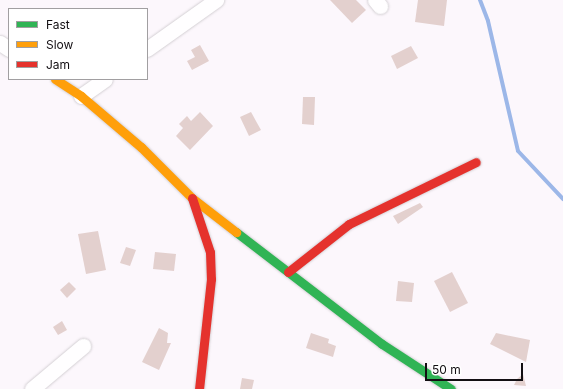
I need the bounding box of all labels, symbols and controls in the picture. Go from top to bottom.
legend [8,8,148,80]
text: Fast [46,17,70,32]
text: Slow [46,37,73,52]
text: Jam [46,57,70,72]
scale bar [427,355,525,381]
text: 50 m [432,362,461,377]

